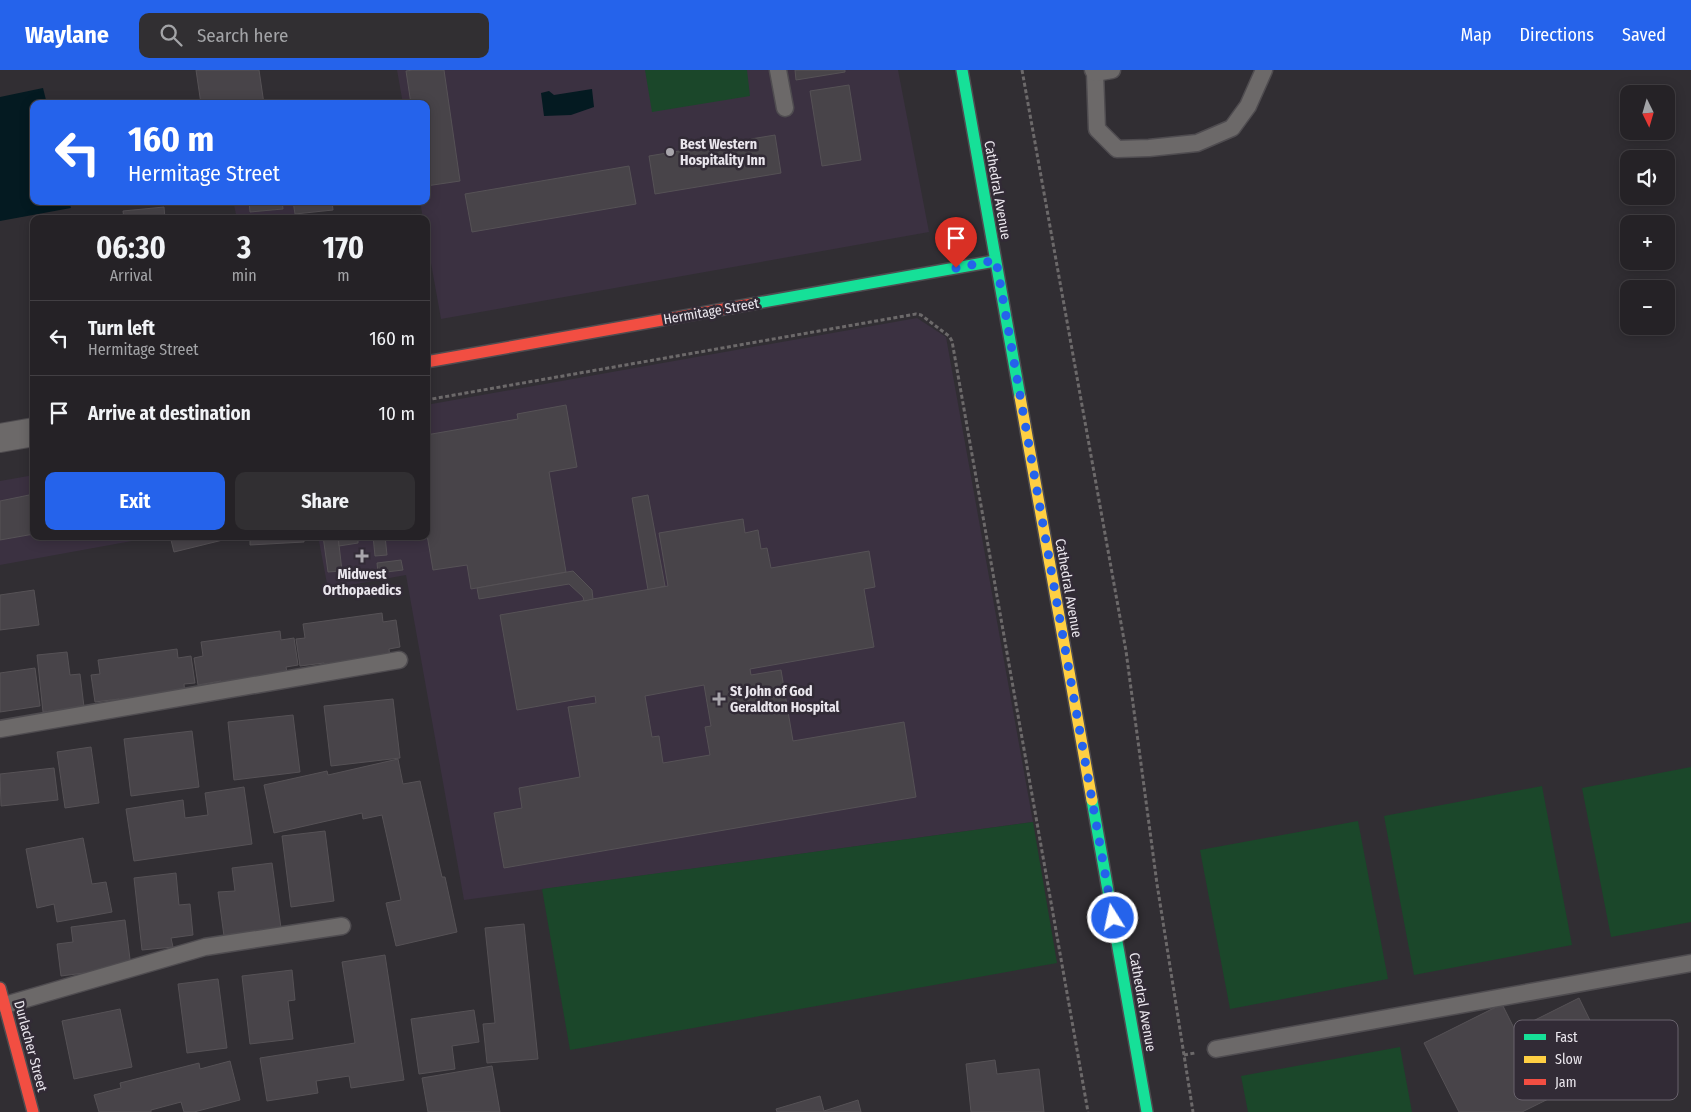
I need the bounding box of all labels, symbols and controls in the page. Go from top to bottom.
search box [139,13,489,58]
text: Waylane [25,21,109,49]
icon: search [157,21,185,49]
text: Search here [197,24,288,47]
text: Map [1460,24,1492,46]
text: Directions [1520,24,1594,46]
text: Saved [1622,24,1666,46]
north arrow [1620,85,1675,140]
map controls [1620,85,1675,335]
text: 160 m [128,118,214,160]
icon: left [45,120,110,185]
place label: Best Western Hospitality Inn [680,136,765,169]
street label: Cathedral Avenue [980,139,1015,241]
marker: Best Western Hospitality Inn [664,146,676,158]
button: sound [1620,150,1675,205]
text: Hermitage Street [128,160,280,187]
button: + [1620,215,1675,270]
pin [935,217,977,268]
icon: arrive [942,224,970,252]
text: 06:30 [96,230,166,266]
text: 3 [237,230,251,266]
text: 170 [323,230,364,266]
text: Arrival [110,266,152,285]
text: min [232,266,257,285]
text: m [337,266,349,285]
button: − [1620,280,1675,335]
street label: Hermitage Street [662,295,761,328]
text: Turn left [88,317,155,340]
icon: left [45,324,73,352]
text: 160 m [369,327,415,350]
text: Hermitage Street [88,340,199,359]
icon: arrive [45,399,73,427]
text: Arrive at destination [88,402,251,425]
text: 10 m [379,402,415,425]
button: Exit [45,472,225,530]
button: Share [235,472,415,530]
street label: Cathedral Avenue [1051,537,1086,639]
marker: Midwest Orthopaedics [355,549,369,563]
place label: Midwest Orthopaedics [323,566,401,599]
place label: St John of God Geraldton Hospital [730,683,840,716]
marker: St John of God Geraldton Hospital [712,692,726,706]
position arrow [1086,891,1138,943]
street label: Cathedral Avenue [1125,951,1160,1053]
street label: Durlacher Street [10,999,51,1094]
legend [1514,1020,1678,1100]
text: Fast [1555,1029,1578,1046]
text: Slow [1555,1051,1582,1068]
text: Jam [1555,1074,1576,1091]

